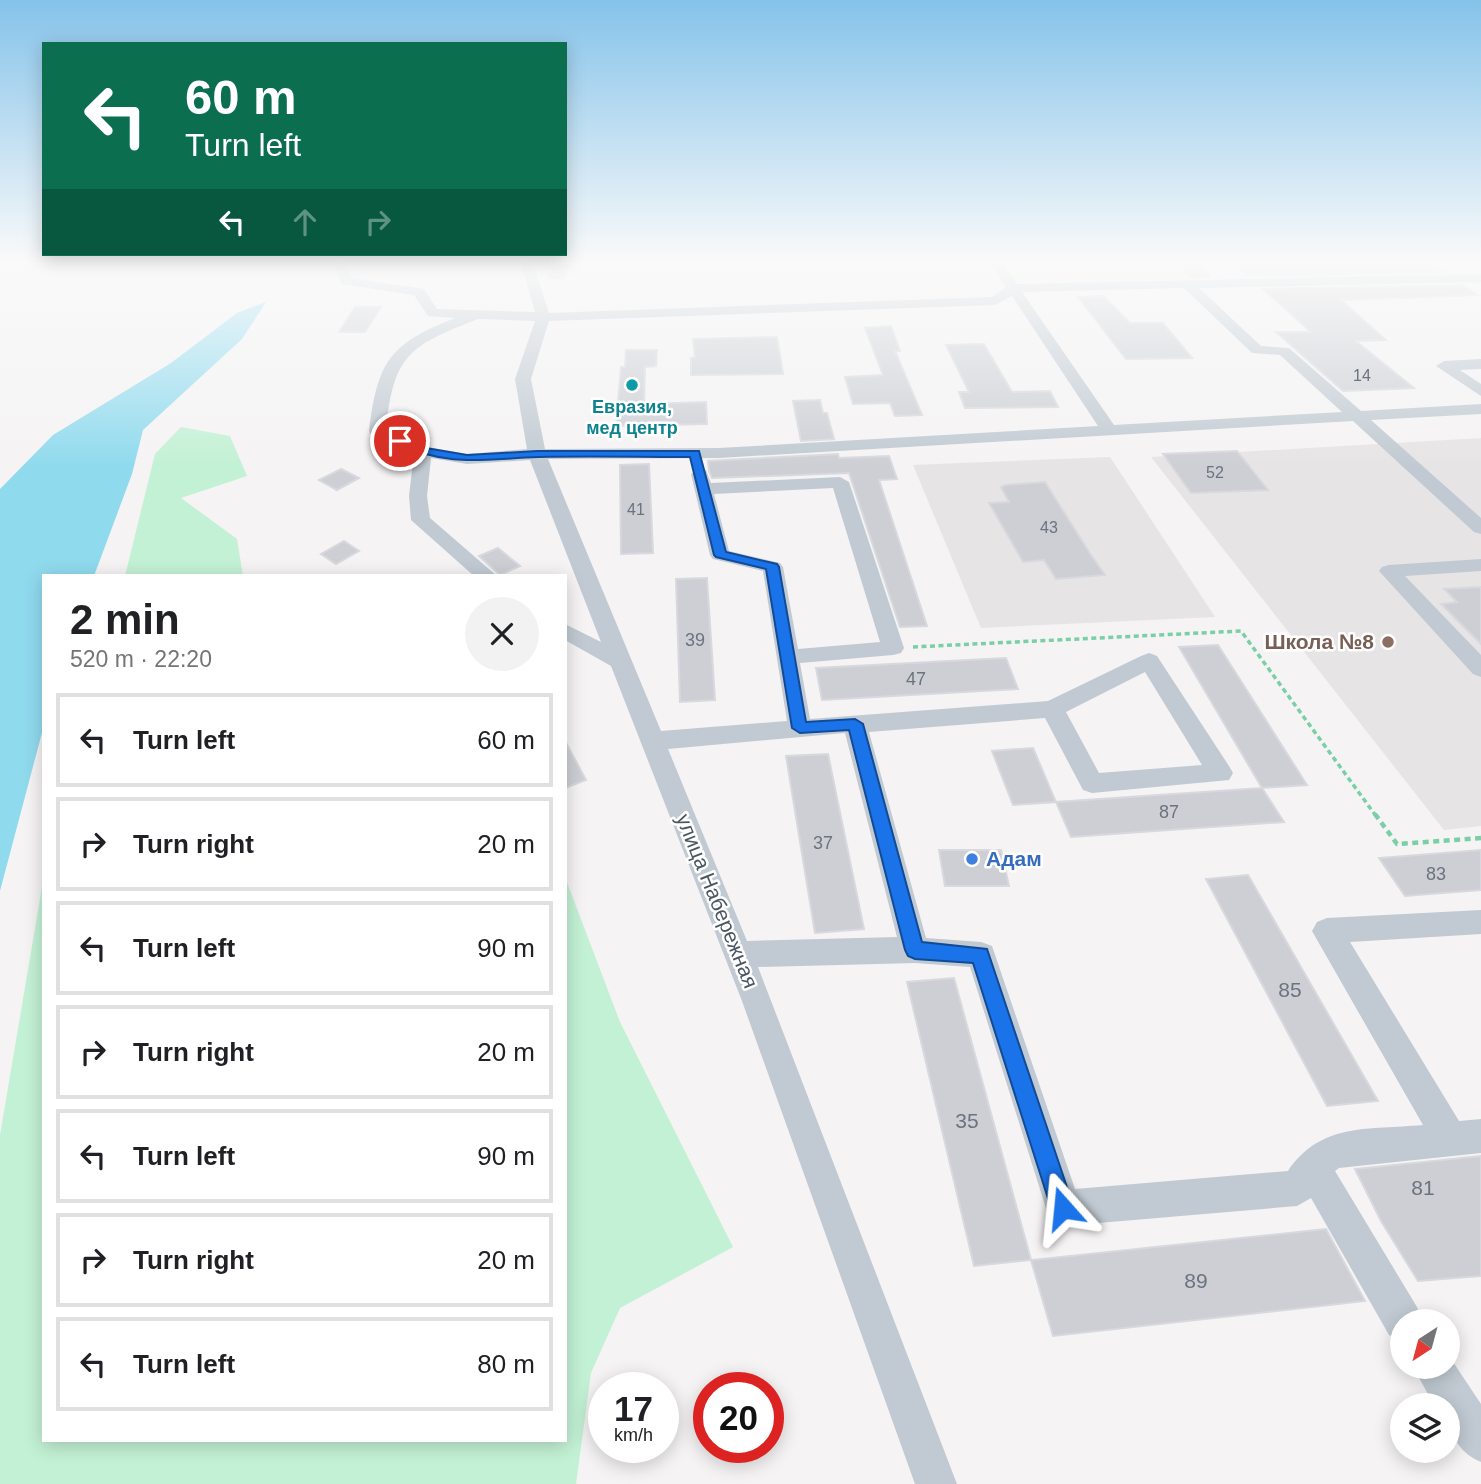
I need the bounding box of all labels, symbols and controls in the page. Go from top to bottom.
icon: left [70,70,161,161]
text: 60 m [185,70,297,124]
text: Turn left [185,127,301,163]
icon: left [213,203,251,241]
icon: ahead [286,203,324,241]
icon: right [359,203,397,241]
house number: 14 [1353,367,1371,384]
marker: Евразия, мед центр [624,377,640,393]
place label: Евразия, мед центр [586,397,678,438]
pin [370,411,430,471]
icon: arrive [381,422,419,460]
house number: 52 [1206,464,1224,481]
house number: 41 [627,501,645,518]
house number: 43 [1040,519,1058,536]
text: 2 min [70,596,180,643]
button: close [465,597,539,671]
house number: 39 [685,630,705,650]
place label: Школа №8 [1264,630,1374,653]
marker: Школа №8 [1380,634,1396,650]
text: 520 m · 22:20 [70,646,212,672]
house number: 47 [906,669,926,689]
icon: left [74,721,112,759]
text: Turn left [133,725,235,755]
text: 60 m [477,725,535,755]
house number: 87 [1159,802,1179,822]
street label: улица Набережная [672,810,763,991]
icon: right [74,825,112,863]
text: Turn right [133,829,254,859]
text: 20 m [477,829,535,859]
house number: 37 [813,833,833,853]
place label: Адам [986,847,1042,870]
marker: Адам [964,851,980,867]
house number: 83 [1426,864,1446,884]
icon: left [74,929,112,967]
text: Turn left [133,933,235,963]
text: 90 m [477,933,535,963]
house number: 85 [1278,978,1302,1001]
icon: right [74,1033,112,1071]
text: Turn right [133,1037,254,1067]
text: 20 m [477,1037,535,1067]
house number: 35 [955,1109,979,1132]
icon: left [74,1137,112,1175]
text: Turn left [133,1141,235,1171]
text: 90 m [477,1141,535,1171]
position arrow [1026,1171,1100,1245]
house number: 81 [1411,1176,1435,1199]
icon: right [74,1241,112,1279]
text: Turn right [133,1245,254,1275]
text: 20 m [477,1245,535,1275]
house number: 89 [1184,1269,1208,1292]
north arrow [1390,1309,1460,1379]
map controls [1390,1309,1460,1463]
icon: left [74,1345,112,1383]
text: Turn left [133,1349,235,1379]
text: 80 m [477,1349,535,1379]
speed limit sign: 20 [693,1372,784,1463]
text: 17 [614,1389,653,1428]
button: layers [1390,1393,1460,1463]
text: km/h [614,1425,653,1445]

